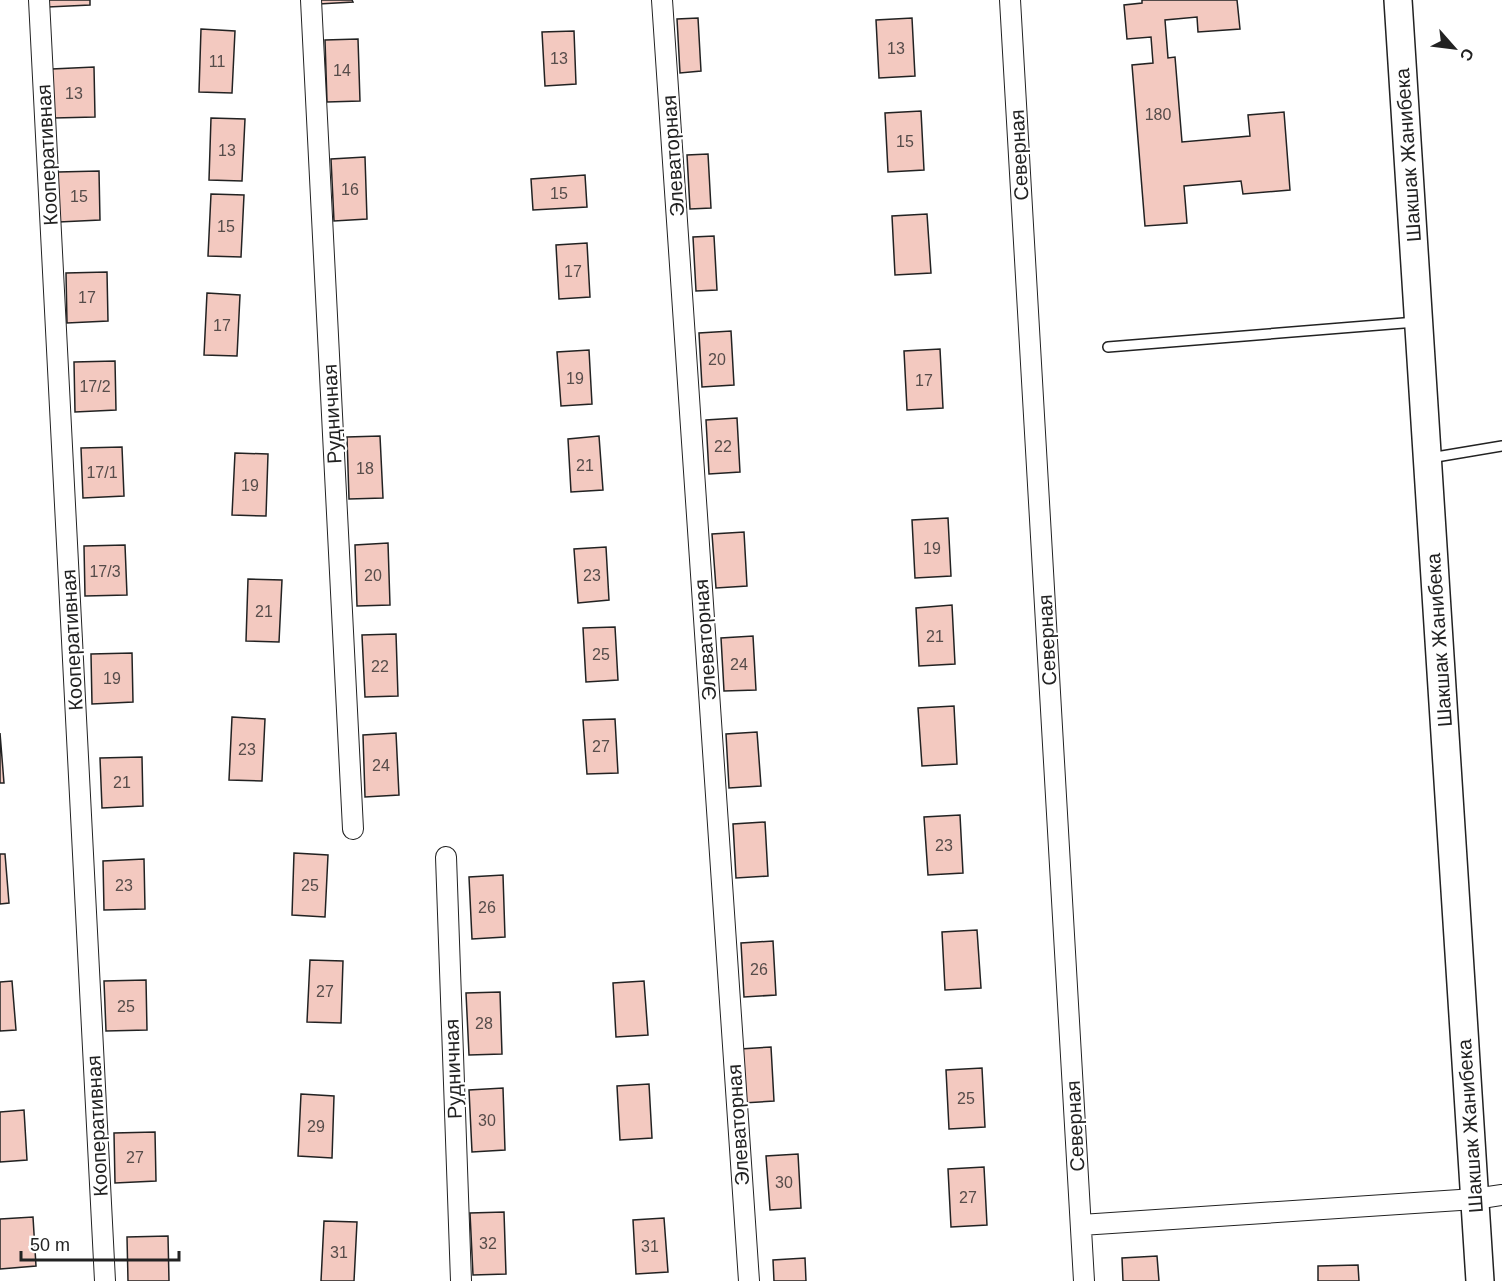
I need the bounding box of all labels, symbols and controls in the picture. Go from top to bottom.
north arrow [1424,18,1484,78]
house number: 13 [887,40,905,57]
text: С [1456,46,1477,64]
house number: 13 [550,50,568,67]
house number: 11 [209,53,225,70]
house number: 14 [333,62,351,79]
street label: Шакшак Жанибека [1391,66,1425,243]
street label: Кооперативная [32,84,62,226]
house number: 13 [65,85,83,102]
street label: Элеваторная [658,94,688,218]
house number: 180 [1145,106,1171,123]
street label: Северная [1006,109,1032,201]
house number: 15 [896,133,914,150]
house number: 13 [218,142,236,159]
house number: 16 [341,181,359,198]
house number: 15 [550,185,568,202]
house number: 15 [70,188,88,205]
house number: 15 [217,218,235,235]
house number: 17 [564,263,582,280]
house number: 17 [78,289,96,306]
house number: 17 [213,317,231,334]
house number: 20 [708,351,726,368]
street label: Рудничная [318,364,346,464]
house number: 19 [566,370,584,387]
house number: 17 [915,372,933,389]
house number: 17/2 [79,378,111,395]
house number: 22 [714,438,732,455]
house number: 21 [576,457,594,474]
house number: 18 [356,460,374,477]
house number: 17/1 [86,464,118,481]
house number: 19 [241,477,259,494]
house number: 19 [923,540,941,557]
street label: Шакшак Жанибека [1422,551,1456,728]
house number: 17/3 [89,563,121,580]
house number: 20 [364,567,382,584]
house number: 23 [583,567,601,584]
street label: Кооперативная [57,569,87,711]
street label: Элеваторная [690,578,720,702]
street label: Северная [1034,594,1060,686]
house number: 21 [255,603,273,620]
house number: 21 [926,628,944,645]
house number: 25 [592,646,610,663]
house number: 24 [730,656,748,673]
house number: 22 [371,658,389,675]
house number: 19 [103,670,121,687]
house number: 27 [592,738,610,755]
house number: 23 [238,741,256,758]
house number: 24 [372,757,390,774]
house number: 21 [113,774,131,791]
house number: 23 [935,837,953,854]
house number: 23 [115,877,133,894]
house number: 25 [301,877,319,894]
house number: 26 [478,899,496,916]
house number: 26 [750,961,768,978]
house number: 27 [316,983,334,1000]
house number: 25 [117,998,135,1015]
house number: 28 [475,1015,493,1032]
street label: Рудничная [440,1019,466,1119]
street label: Шакшак Жанибека [1453,1037,1487,1214]
street label: Кооперативная [82,1055,112,1197]
street label: Элеваторная [723,1063,753,1187]
street label: Северная [1062,1080,1088,1172]
house number: 25 [957,1090,975,1107]
house number: 30 [478,1112,496,1129]
house number: 29 [307,1118,325,1135]
house number: 27 [126,1149,144,1166]
house number: 30 [775,1174,793,1191]
house number: 27 [959,1189,977,1206]
scale bar [21,1224,178,1262]
text: 50 m [30,1235,70,1255]
house number: 32 [479,1235,497,1252]
house number: 31 [641,1238,659,1255]
house number: 31 [330,1244,348,1261]

